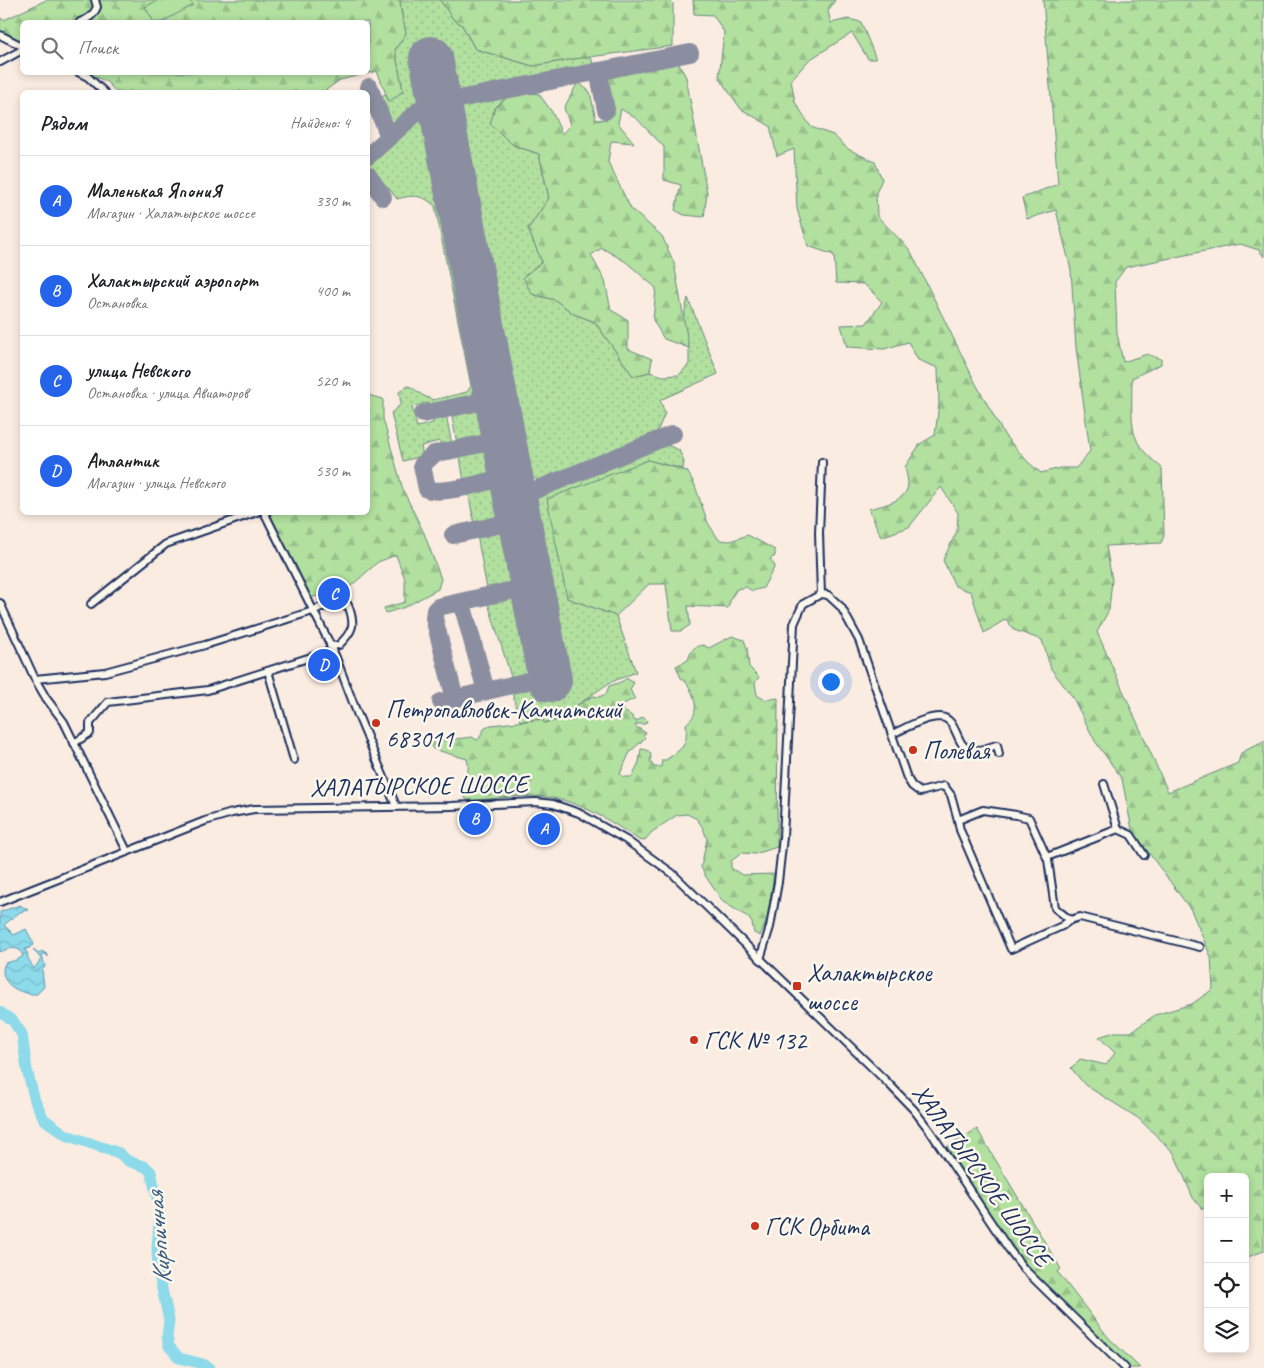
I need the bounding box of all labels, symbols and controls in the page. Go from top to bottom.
search box [20,20,370,75]
icon: search [38,34,66,62]
text: Поиск [78,36,118,60]
text: Рядом [40,110,87,136]
text: Найдено: 4 [290,113,350,133]
text: Маленькая ЯпониЯ [87,179,221,203]
text: A [52,191,60,211]
text: 330 m [316,191,350,211]
text: Магазин · Халатырское шоссе [87,203,255,223]
text: Халактырский аэропорт [87,269,257,293]
text: B [52,281,60,301]
text: 400 m [316,281,350,301]
text: Остановка [87,293,147,313]
text: улица Невского [87,359,190,383]
text: C [52,371,60,391]
text: 520 m [316,371,350,391]
text: Остановка · улица Авиаторов [87,383,248,403]
text: Атлантик [87,449,159,473]
text: D [51,461,61,481]
text: 530 m [316,461,350,481]
text: Магазин · улица Невского [87,473,225,493]
pin: C [318,575,350,613]
pin: D [308,646,340,684]
your location [818,669,844,695]
place label: Петропавловск-Камчатский 683011 [386,694,624,755]
marker: Петропавловск-Камчатский 683011 [370,717,382,729]
place label: Полевая [923,735,991,767]
marker: Полевая [907,744,919,756]
street label: ХАЛАТЫРСКОЕ ШОССЕ [310,768,531,804]
pin: B [459,800,491,838]
pin: A [528,810,560,848]
place label: Халактырское шоссе [807,957,933,1018]
marker: Халактырское шоссе [791,980,803,992]
place label: ГСК № 132 [704,1025,808,1057]
marker: ГСК № 132 [688,1034,700,1046]
street label: ХАЛАТЫРСКОЕ ШОССЕ [905,1078,1061,1275]
map controls [1204,1173,1249,1353]
button: + [1204,1173,1249,1218]
water label: Кирпичная [138,1187,179,1285]
place label: ГСК Орбита [765,1211,871,1243]
button: − [1204,1218,1249,1263]
marker: ГСК Орбита [749,1220,761,1232]
button: locate [1204,1263,1249,1308]
button: layers [1204,1308,1249,1353]

